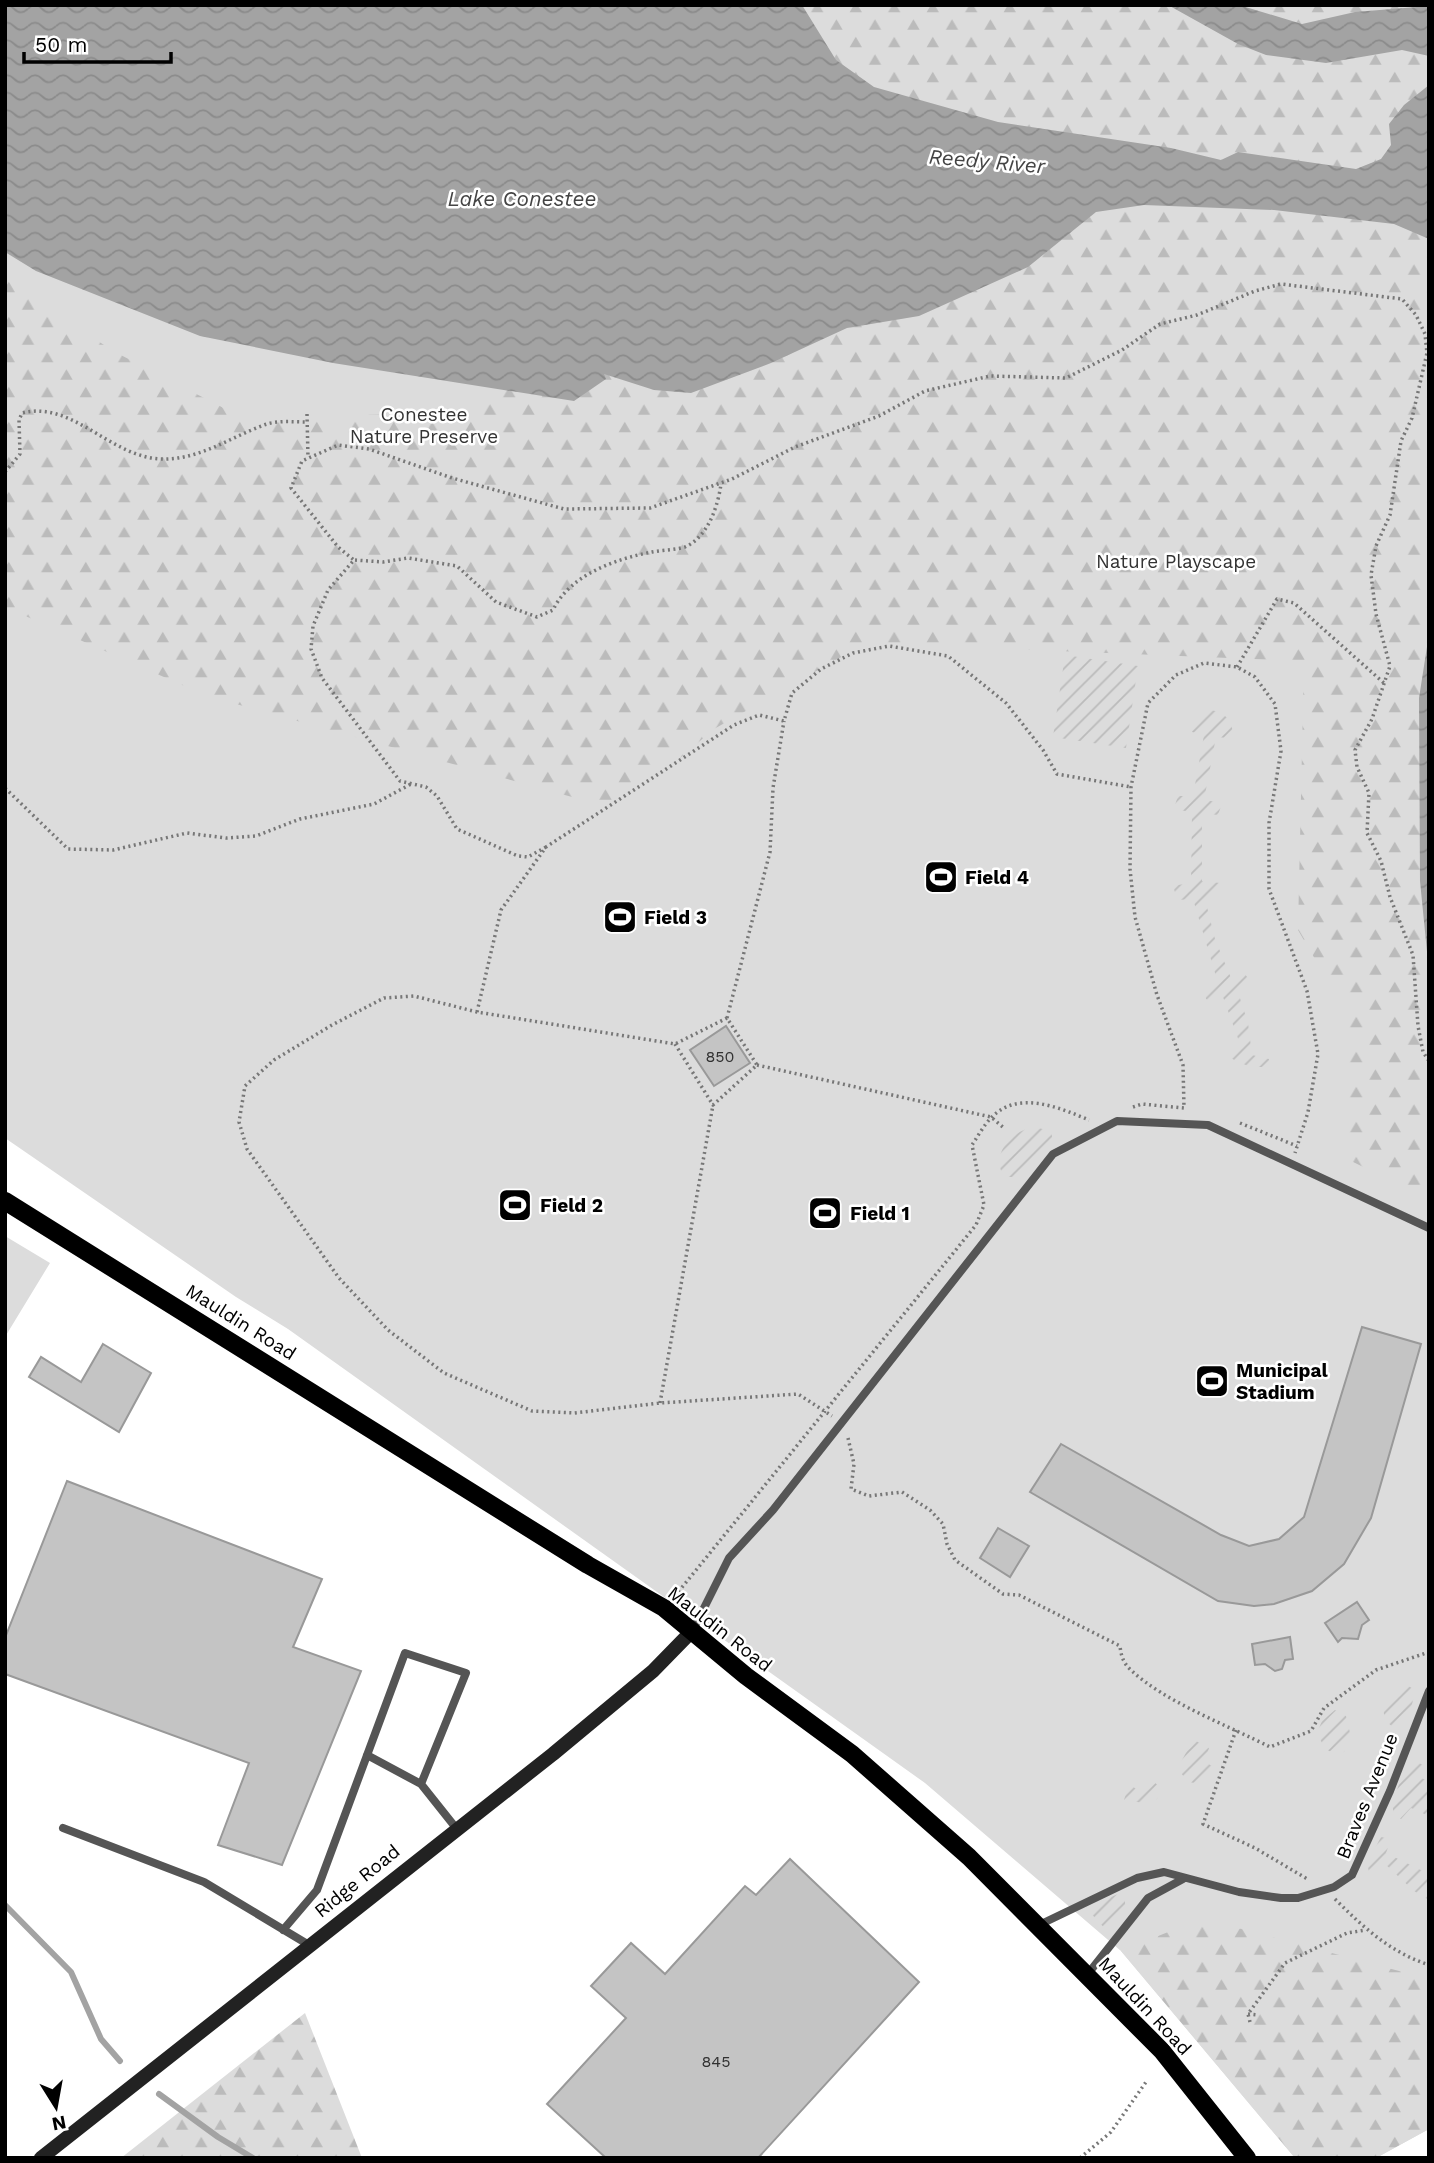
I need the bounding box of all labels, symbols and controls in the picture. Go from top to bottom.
scale bar [24,21,172,65]
text: 50 m [35,32,87,57]
water label: Reedy River [928,143,1047,179]
water label: Lake Conestee [448,186,596,211]
park label: Conestee Nature Preserve [350,403,498,448]
park label: Nature Playscape [1096,550,1256,573]
sports icon: Field 4 [922,858,960,896]
place label: Field 4 [965,866,1029,889]
sports icon: Field 3 [601,898,639,936]
place label: Field 3 [644,906,707,929]
house number: 850 [705,1047,735,1066]
sports icon: Field 2 [496,1186,534,1224]
place label: Field 2 [540,1194,603,1217]
sports icon: Field 1 [806,1194,844,1232]
place label: Field 1 [850,1202,910,1225]
street label: Mauldin Road [181,1279,301,1365]
place label: Municipal Stadium [1236,1359,1328,1404]
sports icon: Municipal Stadium [1193,1362,1231,1400]
street label: Mauldin Road [663,1581,777,1677]
street label: Braves Avenue [1331,1730,1403,1862]
street label: Ridge Road [310,1840,404,1922]
street label: Mauldin Road [1094,1952,1196,2060]
house number: 845 [702,2052,730,2071]
north arrow [21,2072,91,2142]
text: N [50,2111,68,2136]

